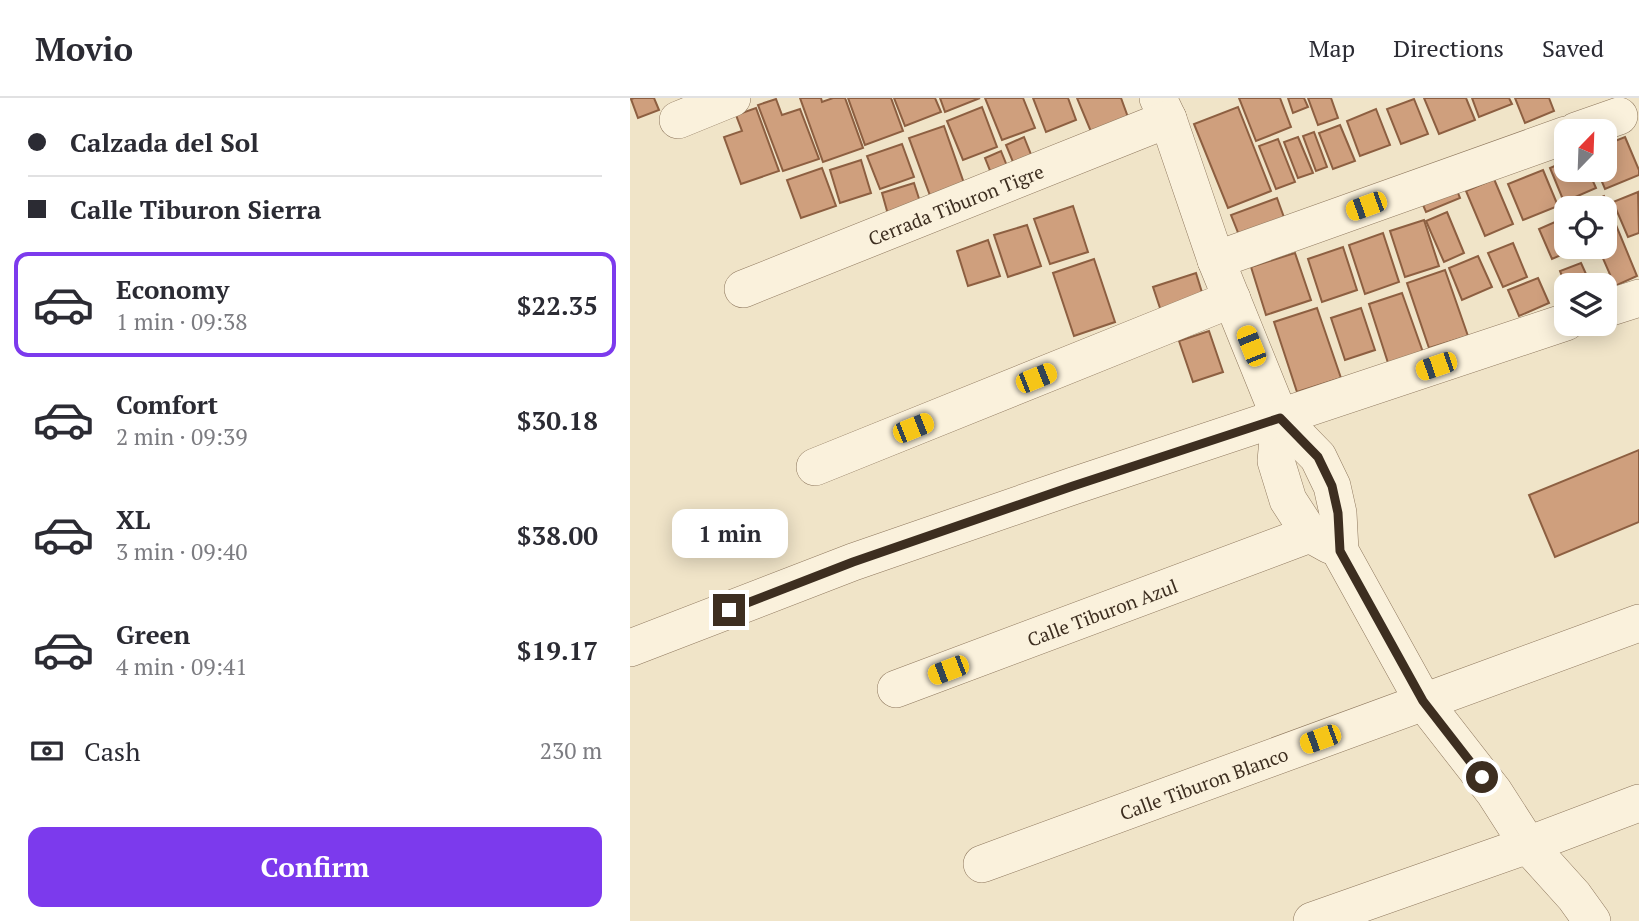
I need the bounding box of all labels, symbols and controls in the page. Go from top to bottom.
text: Movio [35,27,133,70]
text: Map [1309,32,1355,64]
text: Directions [1393,32,1504,64]
text: Saved [1542,32,1604,64]
north arrow [1554,119,1617,182]
map controls [1554,119,1617,336]
text: Calzada del Sol [70,125,259,159]
street label: Cerrada Tiburon Tigre [864,158,1047,250]
car [1343,189,1390,223]
text: Calle Tiburon Sierra [70,192,322,226]
button: locate [1554,196,1617,259]
text: Economy [116,272,229,306]
icon: car [32,273,95,336]
button: layers [1554,273,1617,336]
text: $22.35 [517,288,598,322]
text: 1 min · 09:38 [116,306,248,337]
car [1234,323,1269,369]
car [1413,349,1460,383]
car [1013,360,1060,396]
text: Comfort [116,387,218,421]
icon: car [32,388,95,451]
text: $30.18 [517,403,598,437]
car [890,410,937,446]
text: 2 min · 09:39 [116,421,248,452]
text: XL [116,502,150,536]
icon: car [32,503,95,566]
callout: 1 min [671,508,787,558]
text: $38.00 [517,518,598,552]
text: 1 min [699,518,761,549]
text: 3 min · 09:40 [116,536,248,567]
street label: Calle Tiburon Azul [1023,572,1181,651]
route end [713,594,745,626]
text: Green [116,617,190,651]
icon: car [32,618,95,681]
text: $19.17 [517,633,598,667]
text: 4 min · 09:41 [116,651,248,682]
car [925,653,972,687]
car [1297,722,1344,756]
icon: cash [28,732,66,770]
text: Cash [84,734,140,768]
text: 230 m [540,735,602,766]
street label: Calle Tiburon Blanco [1116,740,1291,825]
route start [1466,761,1498,793]
button: Confirm [28,827,602,907]

